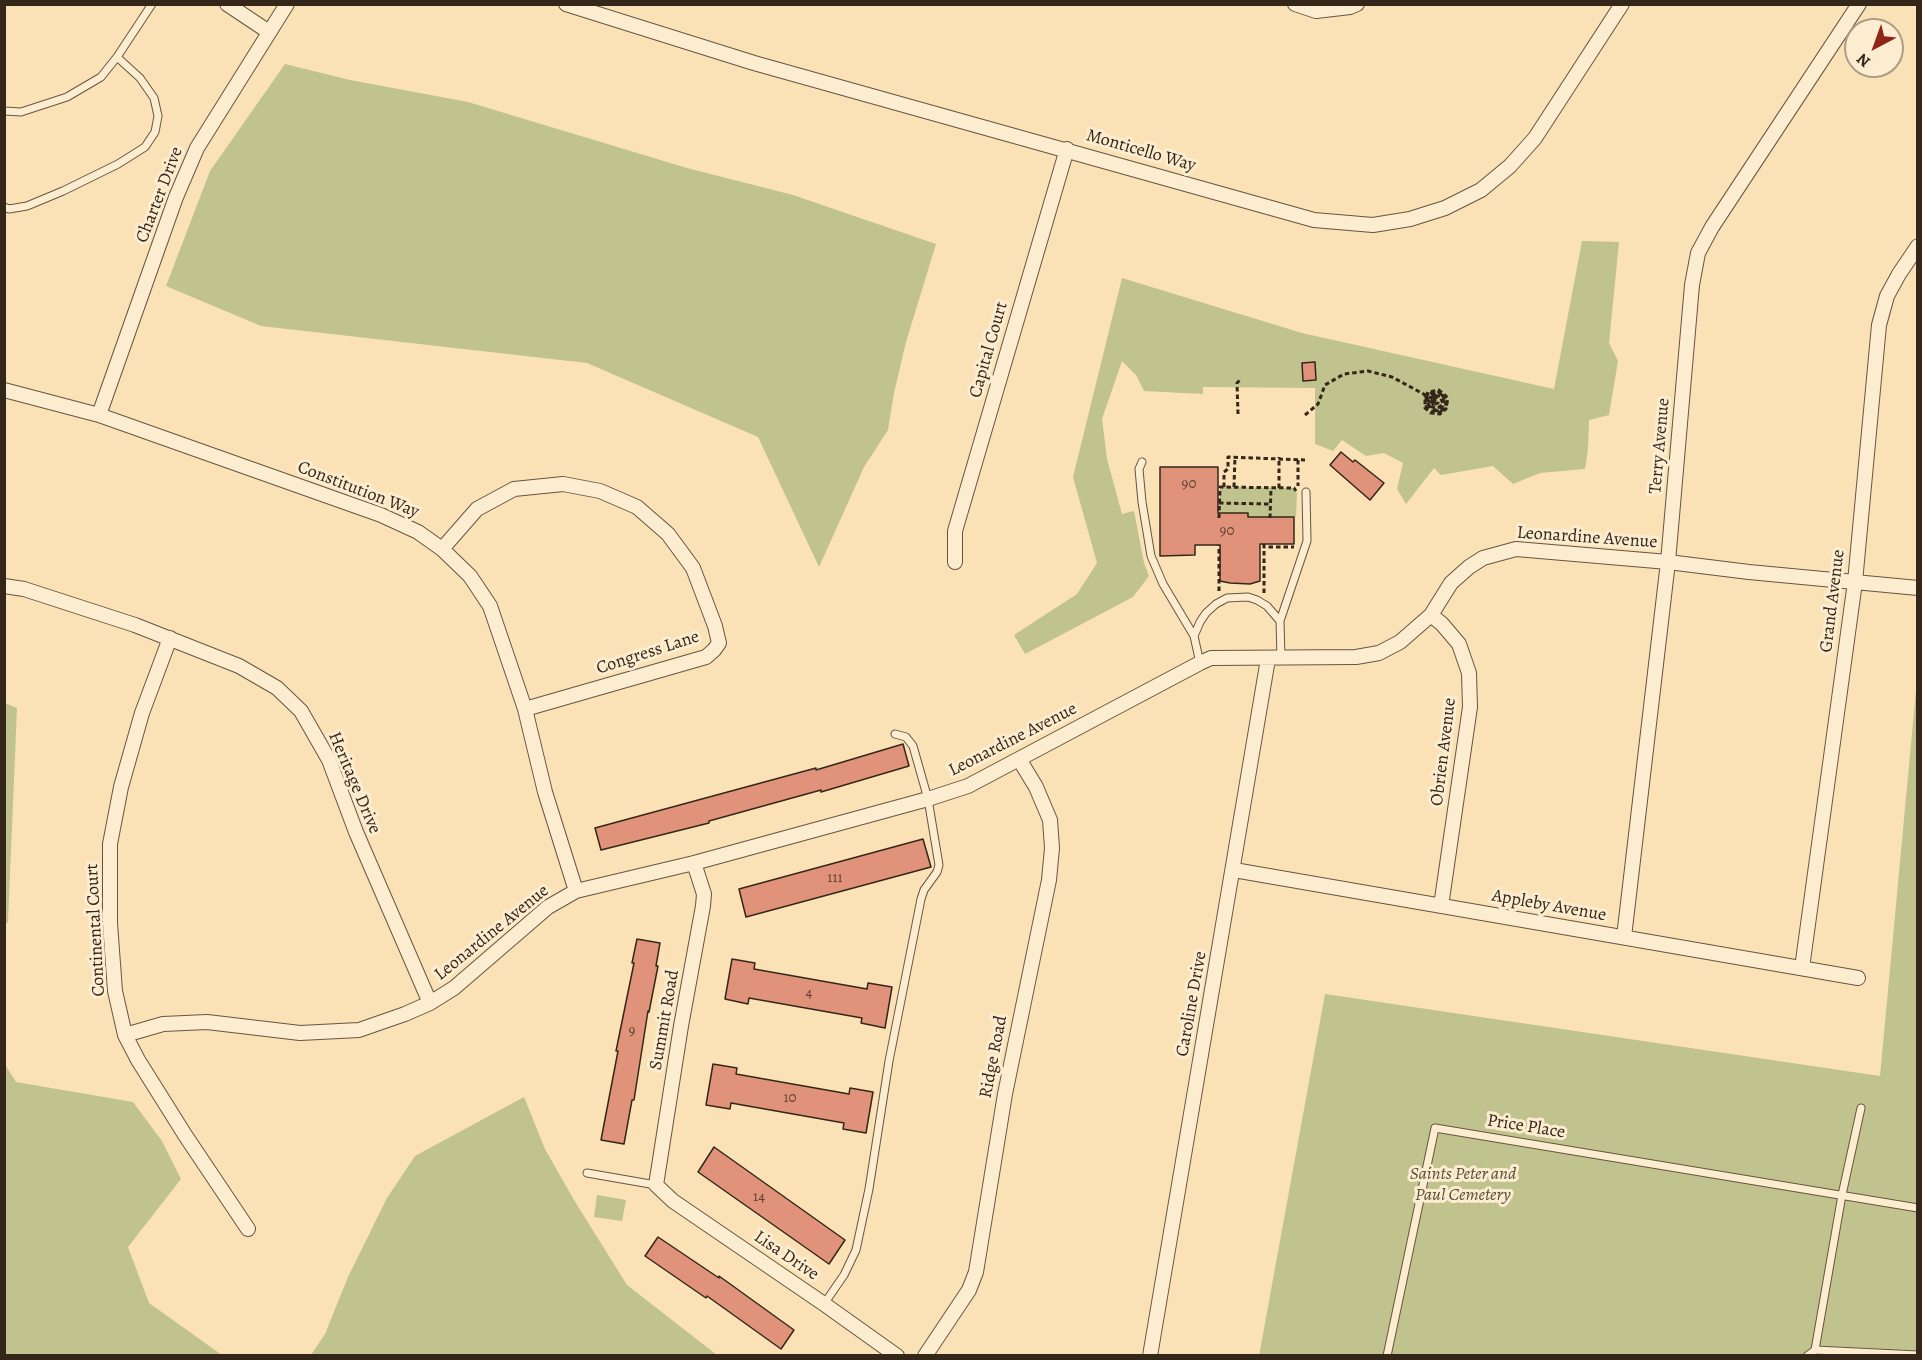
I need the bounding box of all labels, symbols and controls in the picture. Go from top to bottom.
north arrow [1844,18,1904,78]
text: N [1852,48,1875,72]
street label: Monticello Way [1084,125,1198,177]
street label: Charter Drive [132,144,188,246]
street label: Capital Court [965,299,1013,401]
street label: Terry Avenue [1645,397,1675,495]
street label: Constitution Way [294,457,422,523]
house number: 90 [1182,475,1196,493]
house number: 90 [1220,522,1234,540]
street label: Leonardine Avenue [1516,522,1658,554]
street label: Grand Avenue [1816,548,1850,654]
street label: Congress Lane [594,626,702,680]
street label: Obrien Avenue [1427,697,1461,807]
street label: Leonardine Avenue [945,698,1081,782]
street label: Heritage Drive [323,729,385,837]
street label: Continental Court [82,863,110,997]
house number: 111 [827,869,843,887]
street label: Leonardine Avenue [430,880,554,986]
street label: Appleby Avenue [1490,885,1608,927]
street label: Caroline Drive [1172,950,1212,1058]
street label: Summit Road [646,968,684,1072]
house number: 4 [806,984,812,1002]
street label: Ridge Road [975,1014,1013,1100]
house number: 9 [629,1022,635,1040]
house number: 10 [783,1089,797,1107]
street label: Price Place [1485,1110,1567,1144]
park label: Saints Peter and Paul Cemetery [1410,1164,1516,1206]
house number: 14 [753,1188,765,1206]
street label: Lisa Drive [749,1226,823,1286]

